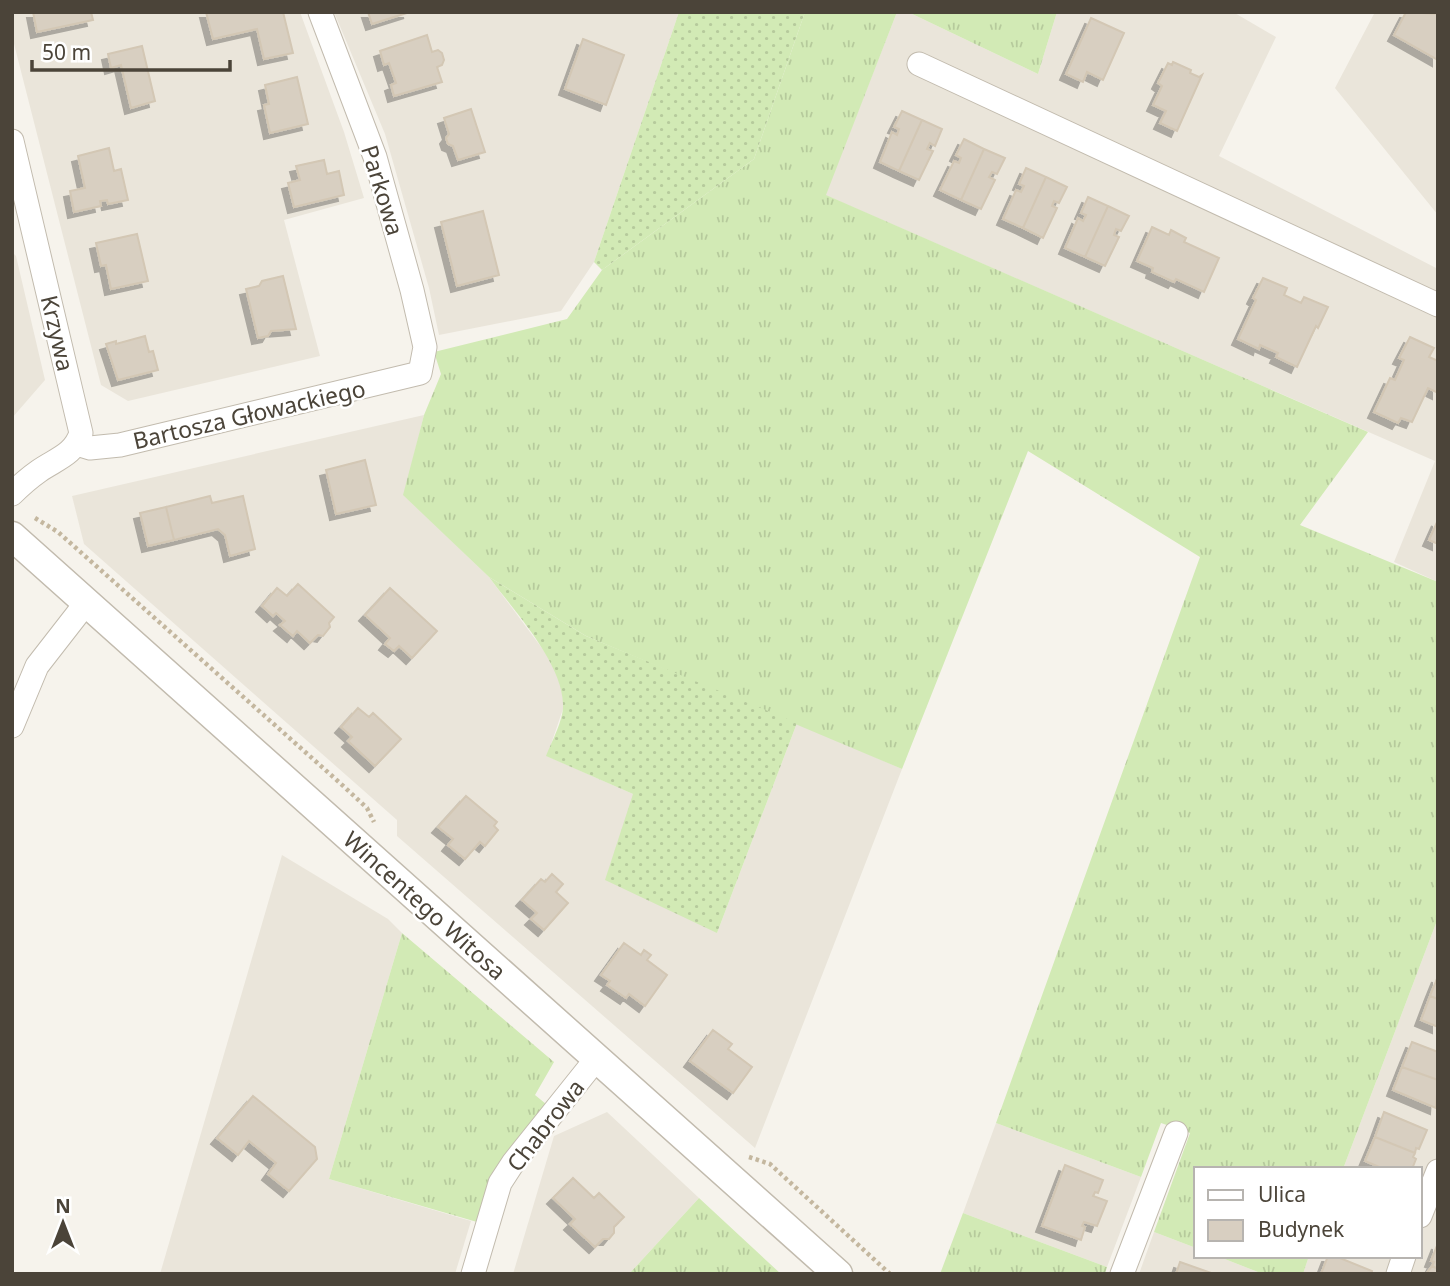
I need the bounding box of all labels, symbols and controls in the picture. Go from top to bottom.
scale bar [32,28,229,72]
text: 50 m [42,38,91,66]
street label: Parkowa [354,141,412,239]
street label: Krzywa [34,292,82,374]
street label: Bartosza Głowackiego [130,372,368,456]
street label: Wincentego Witosa [337,823,513,987]
street label: Chabrowa [499,1072,591,1178]
legend [1194,1167,1422,1258]
text: Ulica [1258,1180,1306,1208]
north arrow [28,1188,98,1258]
text: N [55,1193,71,1219]
text: Budynek [1258,1215,1345,1243]

